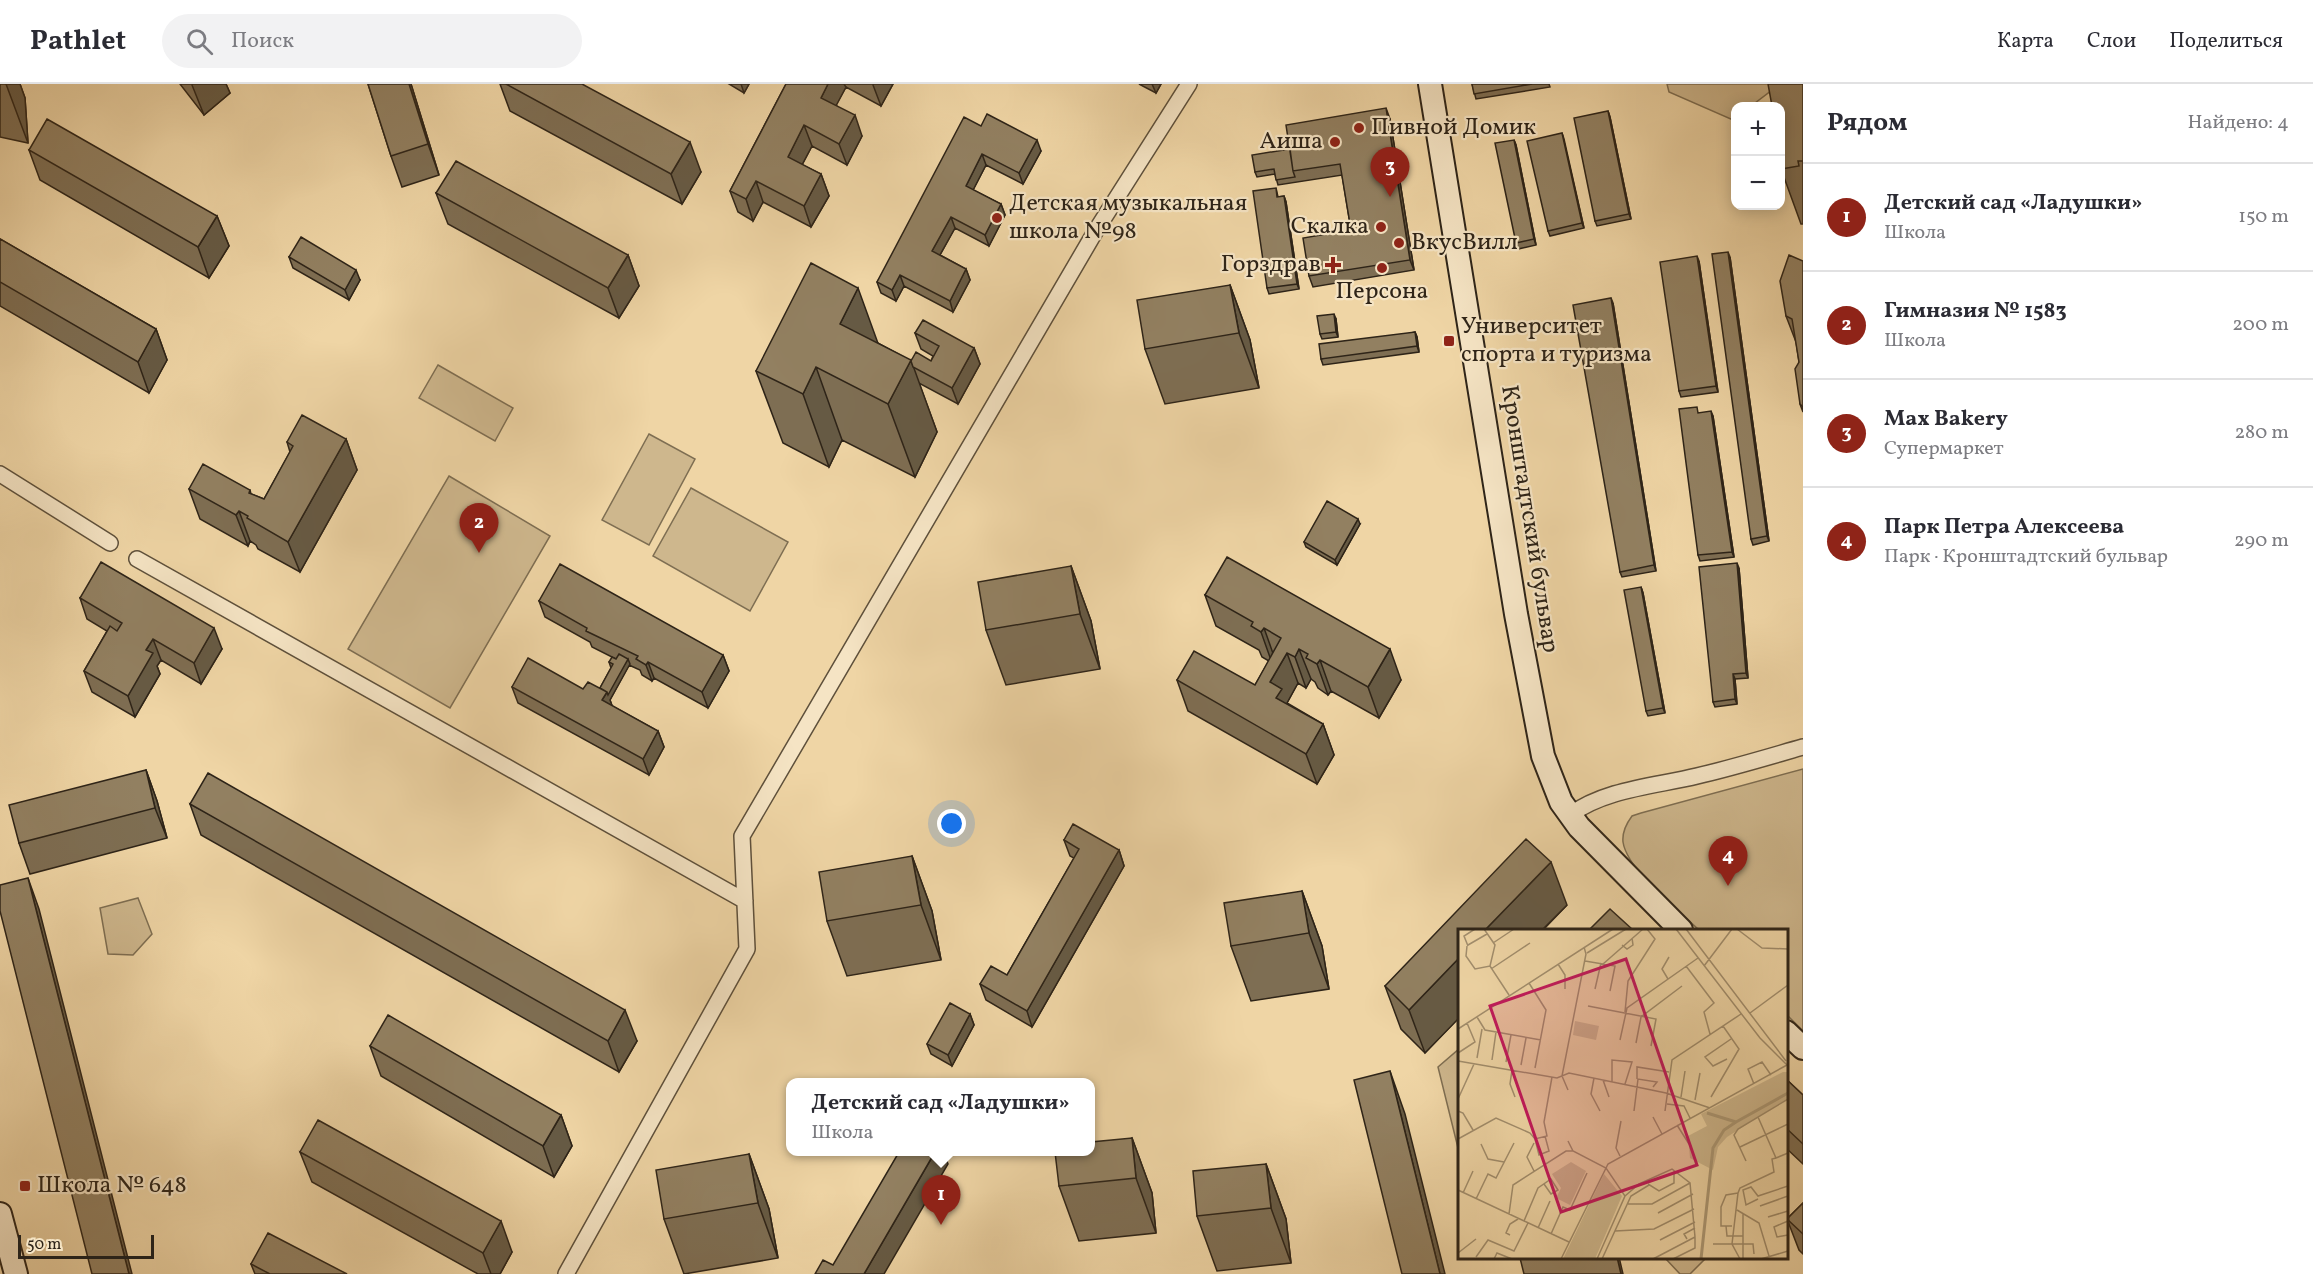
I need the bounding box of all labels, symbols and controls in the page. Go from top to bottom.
search box [162,14,582,68]
text: Pathlet [30,22,126,61]
icon: search [183,25,216,58]
text: Поиск [231,26,294,57]
text: Карта [1997,27,2054,56]
text: Слои [2087,27,2136,56]
text: Поделиться [2169,27,2283,56]
map controls [1731,102,1785,210]
button: + [1731,102,1785,156]
text: Рядом [1827,105,1907,141]
text: Найдено: 4 [2188,109,2289,137]
place label: Пивной Домик [1371,111,1536,145]
marker: Пивной Домик [1352,121,1366,135]
place label: Аиша [1260,125,1323,159]
marker: Аиша [1328,135,1342,149]
pin: 3 [1370,147,1410,197]
button: − [1731,156,1785,210]
place label: Детская музыкальная школа №98 [1009,187,1247,249]
text: Детский сад «Ладушки» [1884,188,2142,219]
text: 1 [1842,203,1851,231]
text: 150 m [2238,203,2289,231]
place label: Скалка [1291,210,1369,244]
marker: Детская музыкальная школа №98 [990,211,1004,225]
text: Школа [1884,219,1946,247]
marker: Скалка [1374,220,1388,234]
place label: ВкусВилл [1411,226,1518,260]
marker: ВкусВилл [1392,236,1406,250]
place label: Горздрав [1221,248,1321,282]
marker: Горздрав [1326,258,1340,272]
marker: Персона [1375,261,1389,275]
place label: Персона [1336,275,1429,309]
text: Гимназия № 1583 [1884,296,2067,327]
place label: Университет спорта и туризма [1461,310,1652,372]
text: 2 [1841,311,1852,339]
text: 200 m [2232,311,2289,339]
text: Школа [1884,327,1946,355]
marker: Университет спорта и туризма [1442,334,1456,348]
street label: Кронштадтский бульвар [1491,383,1567,655]
text: Max Bakery [1884,404,2008,435]
text: 3 [1841,419,1852,447]
text: 280 m [2234,419,2289,447]
text: Супермаркет [1884,435,2004,463]
pin: 2 [460,504,498,553]
text: Парк Петра Алексеева [1884,512,2124,543]
text: 4 [1840,527,1853,555]
text: 290 m [2234,527,2289,555]
text: Парк · Кронштадтский бульвар [1884,543,2168,571]
your location [937,809,966,838]
pin: 4 [1708,836,1748,886]
inset map [1458,929,1788,1259]
popup [786,1078,1095,1156]
text: Детский сад «Ладушки» [811,1088,1070,1119]
text: Школа [811,1119,873,1147]
place label: Школа № 648 [37,1169,187,1203]
pin: 1 [922,1176,960,1225]
marker: Школа № 648 [18,1179,32,1193]
scale bar [18,1232,154,1260]
text: 50 m [27,1234,61,1256]

